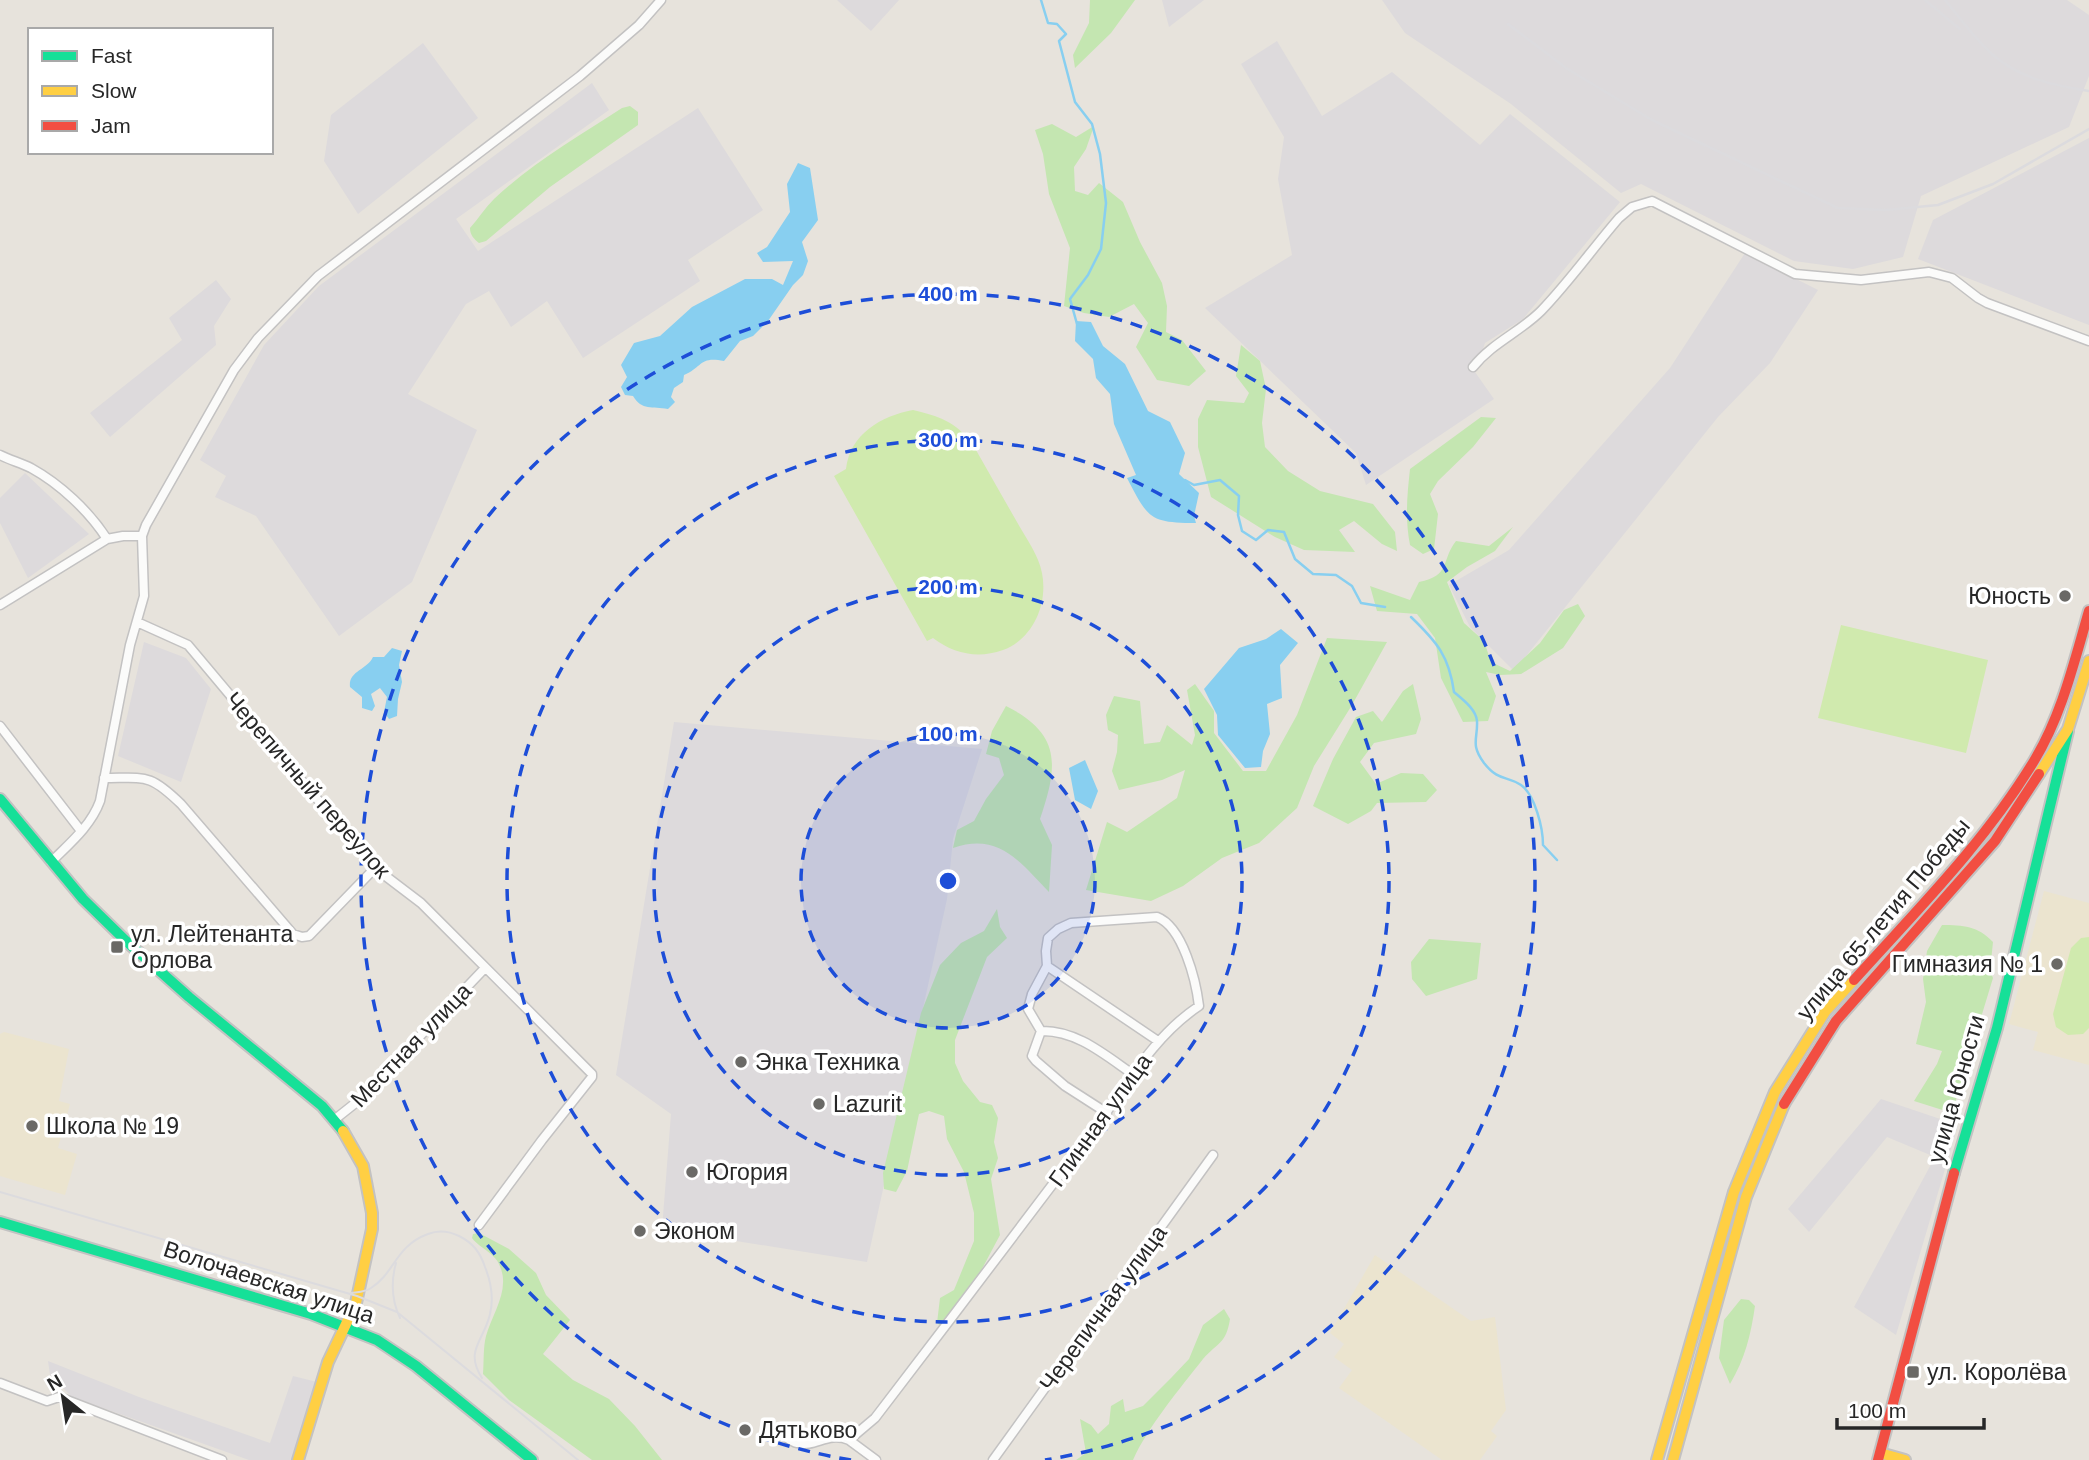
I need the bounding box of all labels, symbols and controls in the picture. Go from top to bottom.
legend [28,28,273,154]
text: Fast [91,44,132,67]
text: Slow [91,79,137,102]
text: Jam [91,114,131,137]
text: 400 m [918,282,978,305]
text: 300 m [918,428,978,451]
text: 200 m [918,575,978,598]
place label: Юность [1968,583,2051,609]
marker: Юность [2057,588,2073,604]
street label: Черепичный переулок [220,687,396,884]
text: 100 m [918,722,978,745]
street label: улица 65-летия Победы [1791,813,1975,1025]
centre of rings [936,869,960,893]
place label: ул. Лейтенанта Орлова [131,921,293,973]
marker: ул. Лейтенанта Орлова [109,939,125,955]
place label: Гимназия № 1 [1892,951,2043,977]
marker: Гимназия № 1 [2049,956,2065,972]
street label: Местная улица [345,978,477,1112]
street label: улица Юности [1922,1012,1990,1166]
street label: Глинная улица [1043,1048,1157,1191]
place label: Энка Техника [755,1049,900,1075]
marker: Энка Техника [733,1054,749,1070]
place label: Lazurit [833,1091,903,1117]
marker: Lazurit [811,1096,827,1112]
place label: Школа № 19 [46,1113,179,1139]
marker: Школа № 19 [24,1118,40,1134]
place label: Югория [706,1159,788,1185]
marker: Югория [684,1164,700,1180]
place label: Эконом [654,1218,735,1244]
street label: Черепичная улица [1034,1220,1172,1396]
marker: Эконом [632,1223,648,1239]
street label: Волочаевская улица [160,1236,378,1328]
place label: ул. Королёва [1927,1359,2067,1385]
north arrow [28,1362,98,1432]
marker: ул. Королёва [1905,1364,1921,1380]
text: N [44,1370,66,1395]
scale bar [1837,1386,1984,1430]
text: 100 m [1848,1399,1906,1422]
place label: Дятьково [759,1417,857,1443]
marker: Дятьково [737,1422,753,1438]

